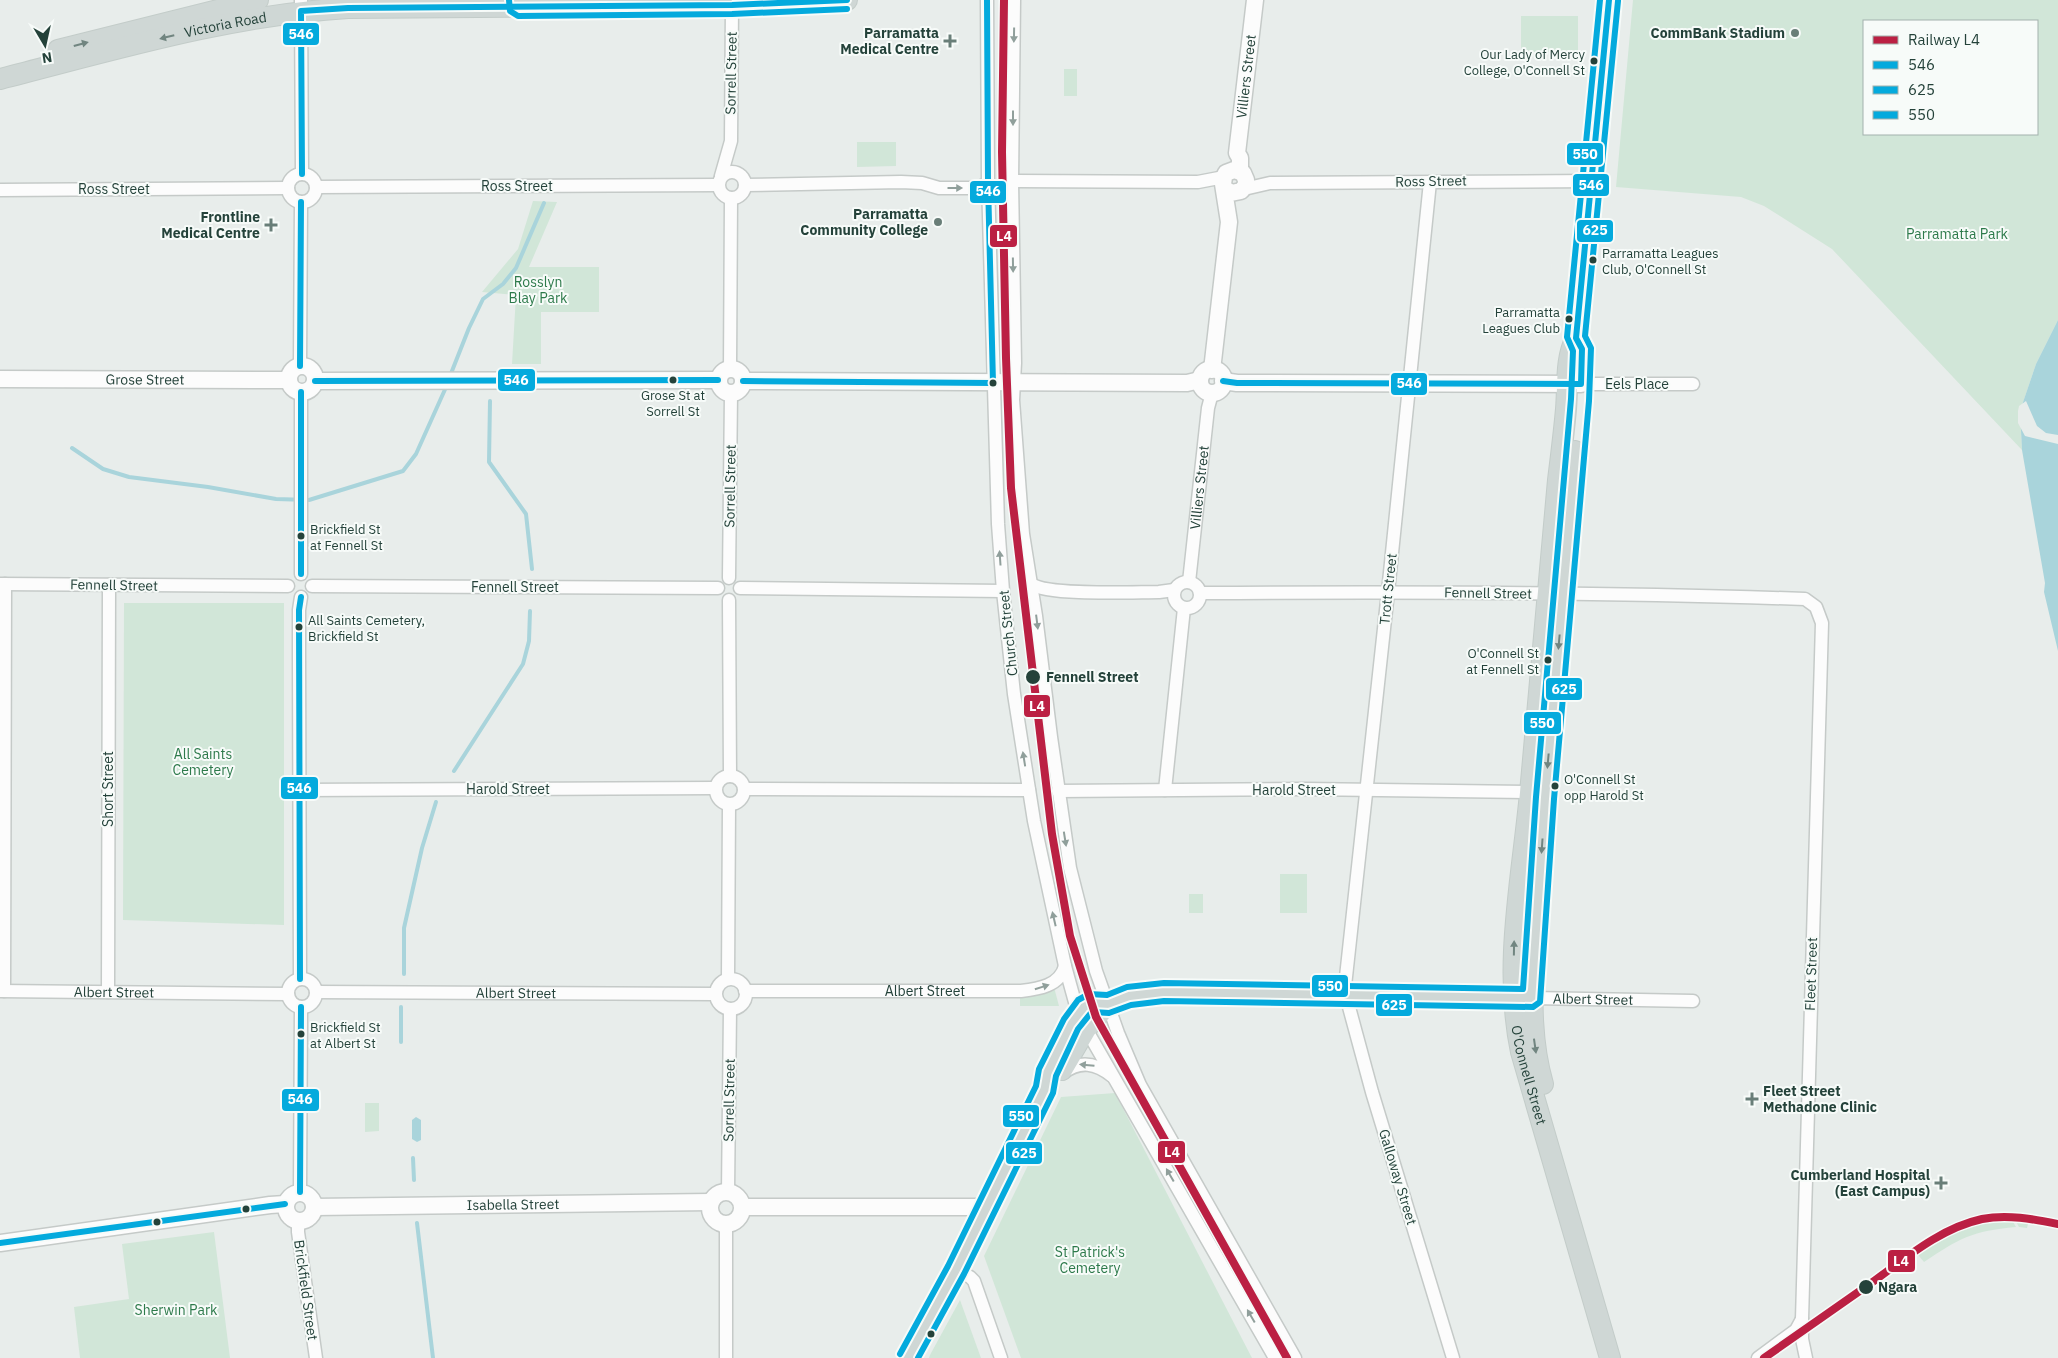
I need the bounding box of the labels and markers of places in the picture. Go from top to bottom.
place label: Parramatta Medical Centre [840,24,939,58]
place label: CommBank Stadium [1651,24,1785,42]
marker: CommBank Stadium [1789,27,1801,39]
marker: Parramatta Medical Centre [943,34,957,48]
place label: Our Lady of Mercy College, O'Connell St [1464,46,1586,79]
marker: Our Lady of Mercy College, O'Connell St [1589,56,1599,66]
place label: Parramatta Community College [800,205,928,239]
place label: Frontline Medical Centre [161,208,260,242]
marker: Parramatta Community College [932,216,944,228]
marker: Frontline Medical Centre [264,218,278,232]
place label: Parramatta Leagues Club, O'Connell St [1602,245,1719,278]
marker: Parramatta Leagues Club, O'Connell St [1588,255,1598,265]
place label: Parramatta Leagues Club [1482,304,1560,337]
marker: Parramatta Leagues Club [1564,314,1574,324]
marker: Grose St at Sorrell St [668,375,678,385]
unlabelled marker [988,378,998,388]
place label: Grose St at Sorrell St [641,387,705,420]
place label: Brickfield St at Fennell St [310,521,383,554]
marker: Brickfield St at Fennell St [296,531,306,541]
place label: All Saints Cemetery, Brickfield St [308,612,425,645]
marker: All Saints Cemetery, Brickfield St [294,622,304,632]
place label: O'Connell St at Fennell St [1466,645,1539,678]
marker: O'Connell St at Fennell St [1543,655,1553,665]
marker: Fennell Street [1024,668,1042,686]
place label: Fennell Street [1046,668,1139,686]
place label: O'Connell St opp Harold St [1564,771,1644,804]
marker: O'Connell St opp Harold St [1550,781,1560,791]
place label: Brickfield St at Albert St [310,1019,381,1052]
marker: Brickfield St at Albert St [296,1029,306,1039]
place label: Fleet Street Methadone Clinic [1763,1082,1877,1116]
marker: Fleet Street Methadone Clinic [1745,1092,1759,1106]
place label: Cumberland Hospital (East Campus) [1790,1166,1930,1200]
marker: Cumberland Hospital (East Campus) [1934,1176,1948,1190]
unlabelled marker [241,1204,251,1214]
unlabelled marker [152,1217,162,1227]
marker: Ngara [1857,1278,1875,1296]
place label: Ngara [1878,1278,1917,1296]
unlabelled marker [926,1329,936,1339]

